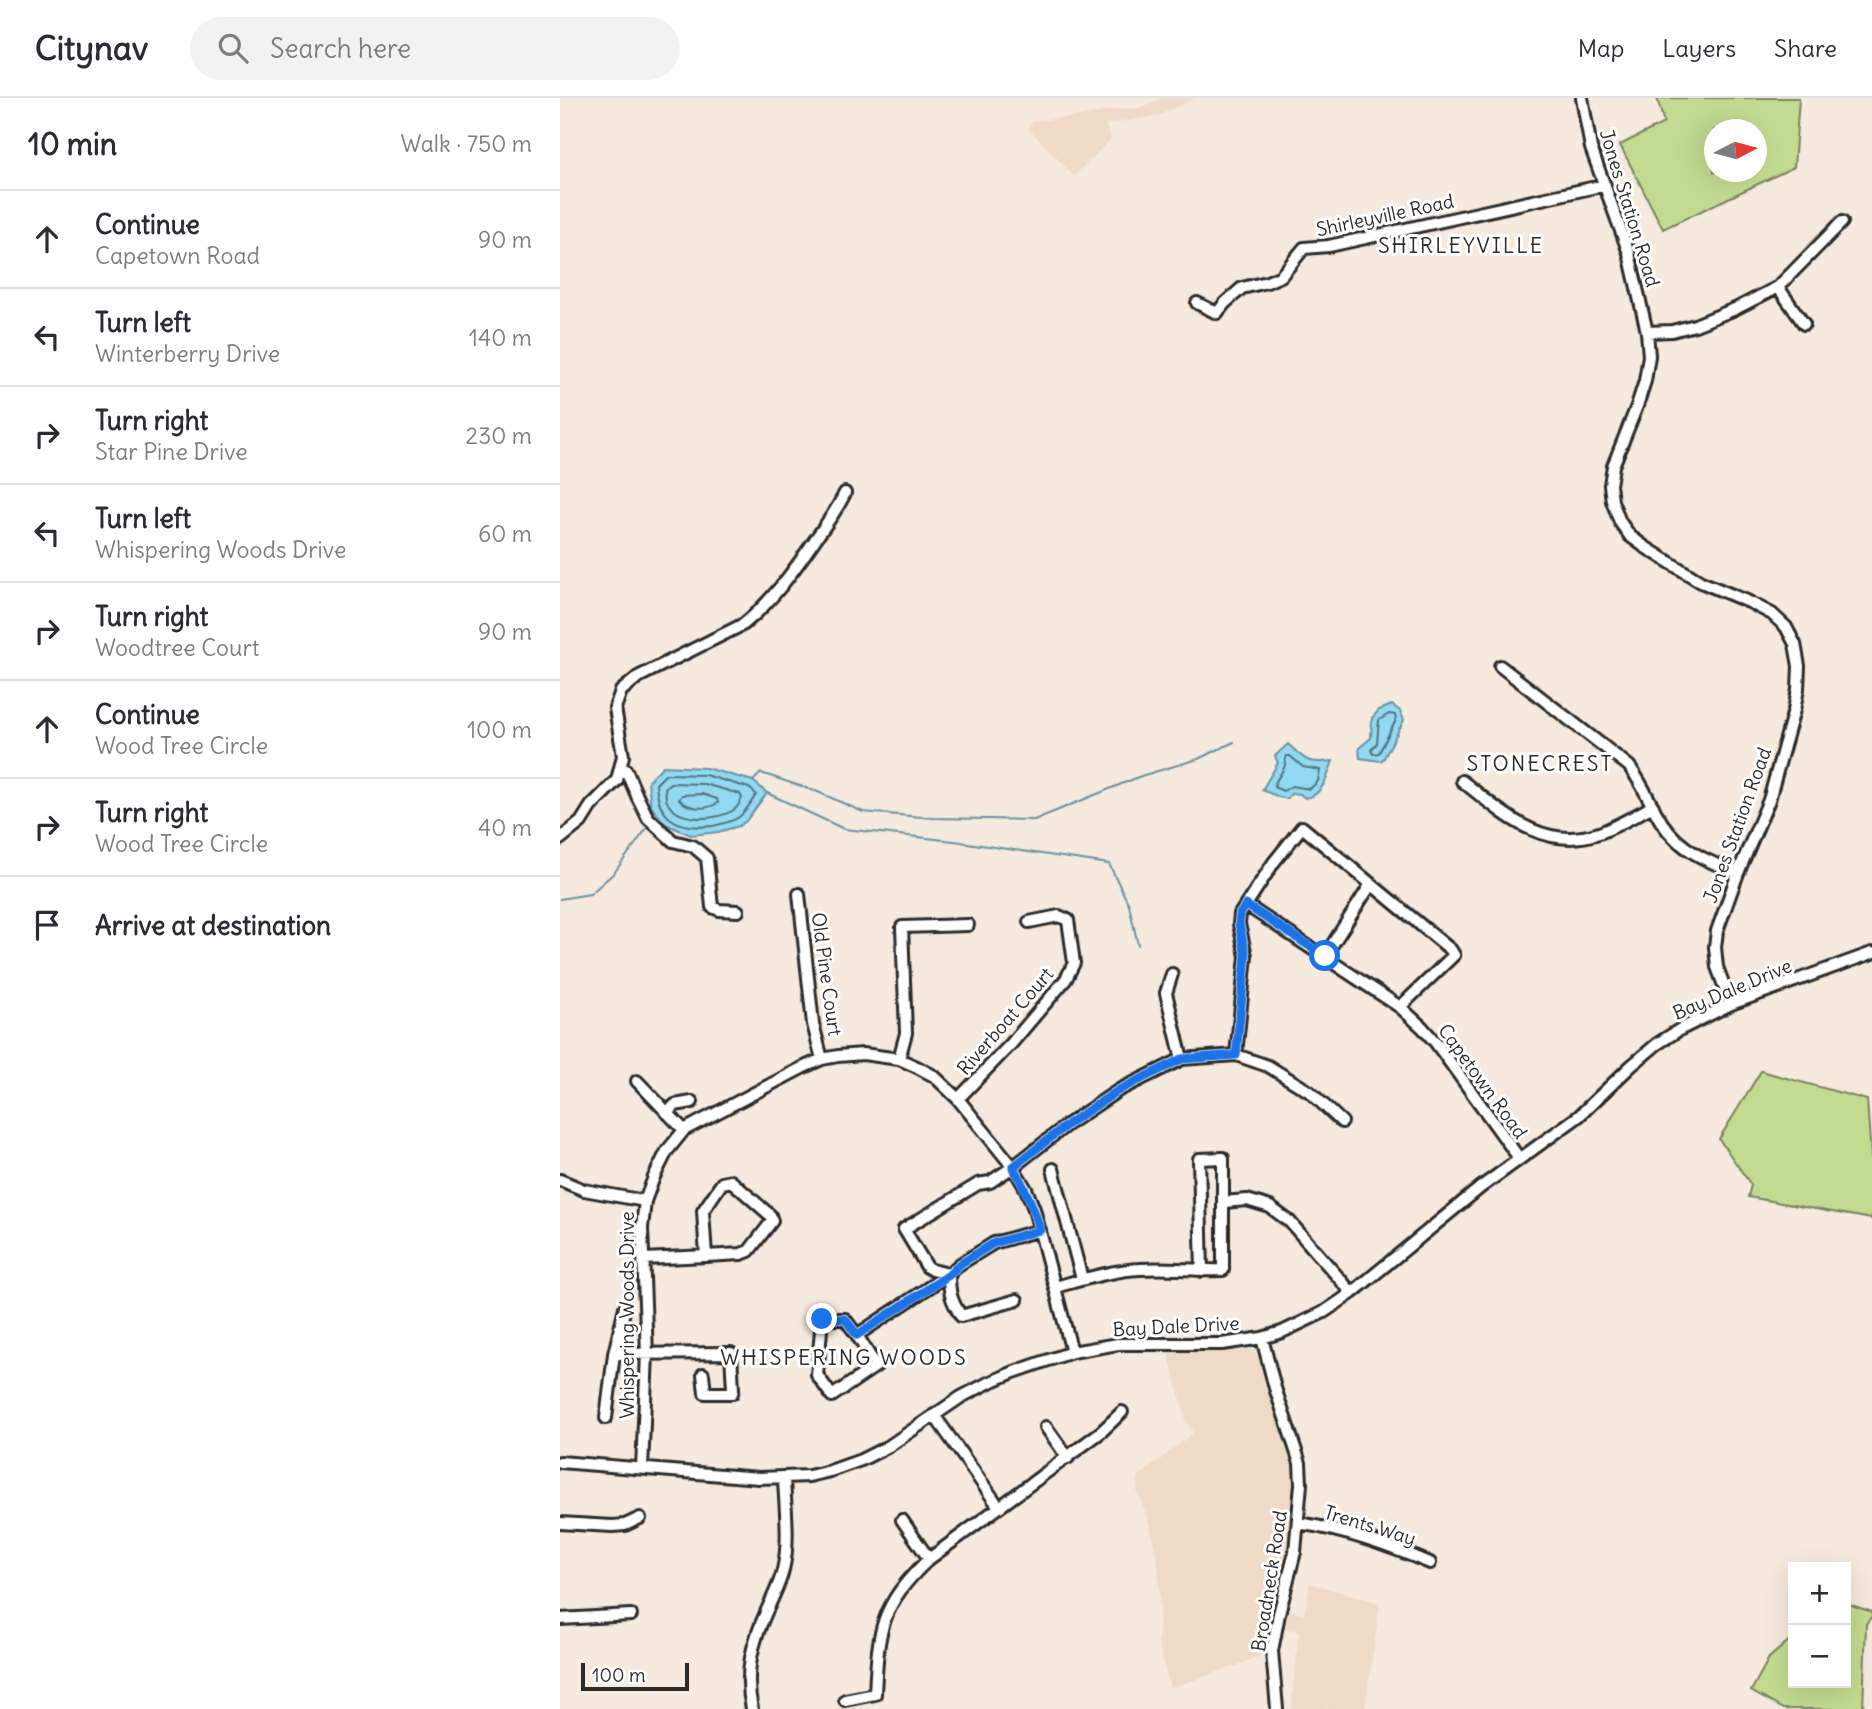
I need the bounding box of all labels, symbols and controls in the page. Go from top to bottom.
search box [190,17,680,80]
text: Citynav [35,27,148,69]
icon: search [214,29,252,67]
text: Search here [270,32,411,65]
text: Map [1578,33,1624,63]
text: Layers [1662,33,1736,63]
text: Share [1774,33,1837,63]
north arrow [1704,119,1767,182]
text: 10 min [28,125,117,163]
street label: Jones Station Road [1595,126,1665,290]
text: Walk · 750 m [401,129,532,158]
street label: Shirleyville Road [1314,189,1456,241]
text: Continue [95,208,200,241]
icon: ahead [28,220,66,258]
text: 90 m [478,225,532,254]
district label: SHIRLEYVILLE [1378,232,1544,259]
text: Capetown Road [95,241,260,270]
text: Turn left [95,306,191,339]
icon: left [28,318,66,356]
text: 140 m [469,323,532,352]
text: Winterberry Drive [95,339,280,368]
text: Turn right [95,404,208,437]
icon: right [28,416,66,454]
text: 230 m [466,421,532,450]
text: Star Pine Drive [95,437,248,466]
text: Turn left [95,502,191,535]
icon: left [28,514,66,552]
text: 60 m [478,519,532,548]
text: Whispering Woods Drive [95,535,346,564]
text: Turn right [95,600,208,633]
icon: right [28,612,66,650]
text: 90 m [478,617,532,646]
text: Woodtree Court [95,633,260,662]
text: Continue [95,698,200,731]
icon: ahead [28,710,66,748]
text: 100 m [467,715,532,744]
text: Wood Tree Circle [95,731,268,760]
street label: Jones Station Road [1698,744,1776,906]
district label: STONECREST [1467,750,1613,777]
text: Turn right [95,796,208,829]
icon: right [28,808,66,846]
text: 40 m [478,813,532,842]
text: Wood Tree Circle [95,829,268,858]
icon: arrive [28,906,66,944]
text: Arrive at destination [95,909,331,942]
street label: Old Pine Court [806,911,848,1037]
route start [1309,940,1340,971]
street label: Bay Dale Drive [1669,953,1795,1025]
street label: Riverboat Court [952,962,1058,1080]
street label: Capetown Road [1433,1019,1533,1143]
street label: Whispering Woods Drive [615,1211,639,1419]
route end [806,1303,837,1334]
street label: Bay Dale Drive [1112,1311,1240,1341]
district label: WHISPERING WOODS [720,1344,968,1371]
street label: Trents Way [1321,1500,1419,1550]
street label: Broadneck Road [1246,1509,1292,1653]
map controls [1788,1562,1851,1688]
button: + [1788,1562,1851,1625]
button: − [1788,1625,1851,1688]
scale bar [581,1660,690,1692]
text: 100 m [592,1663,646,1687]

